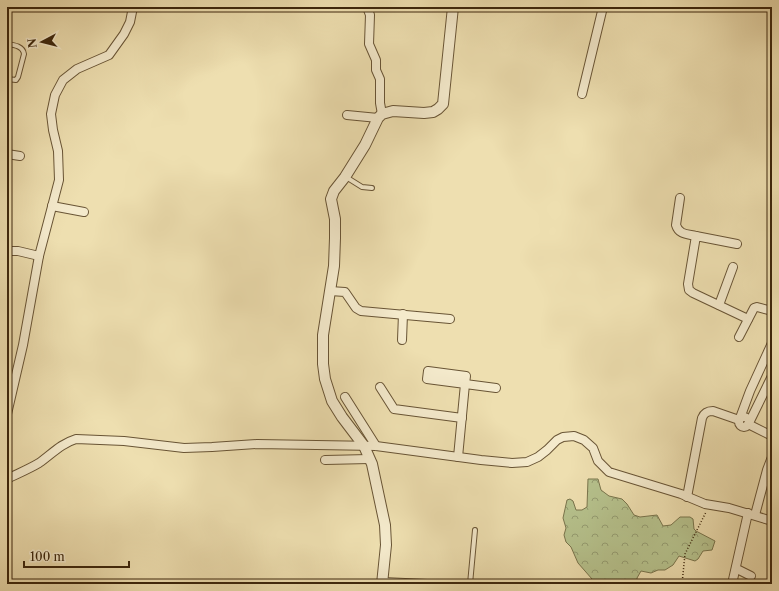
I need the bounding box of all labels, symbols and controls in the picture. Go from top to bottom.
north arrow [22,22,62,62]
text: N [24,37,40,49]
scale bar [24,543,129,569]
text: 100 m [30,549,65,564]

